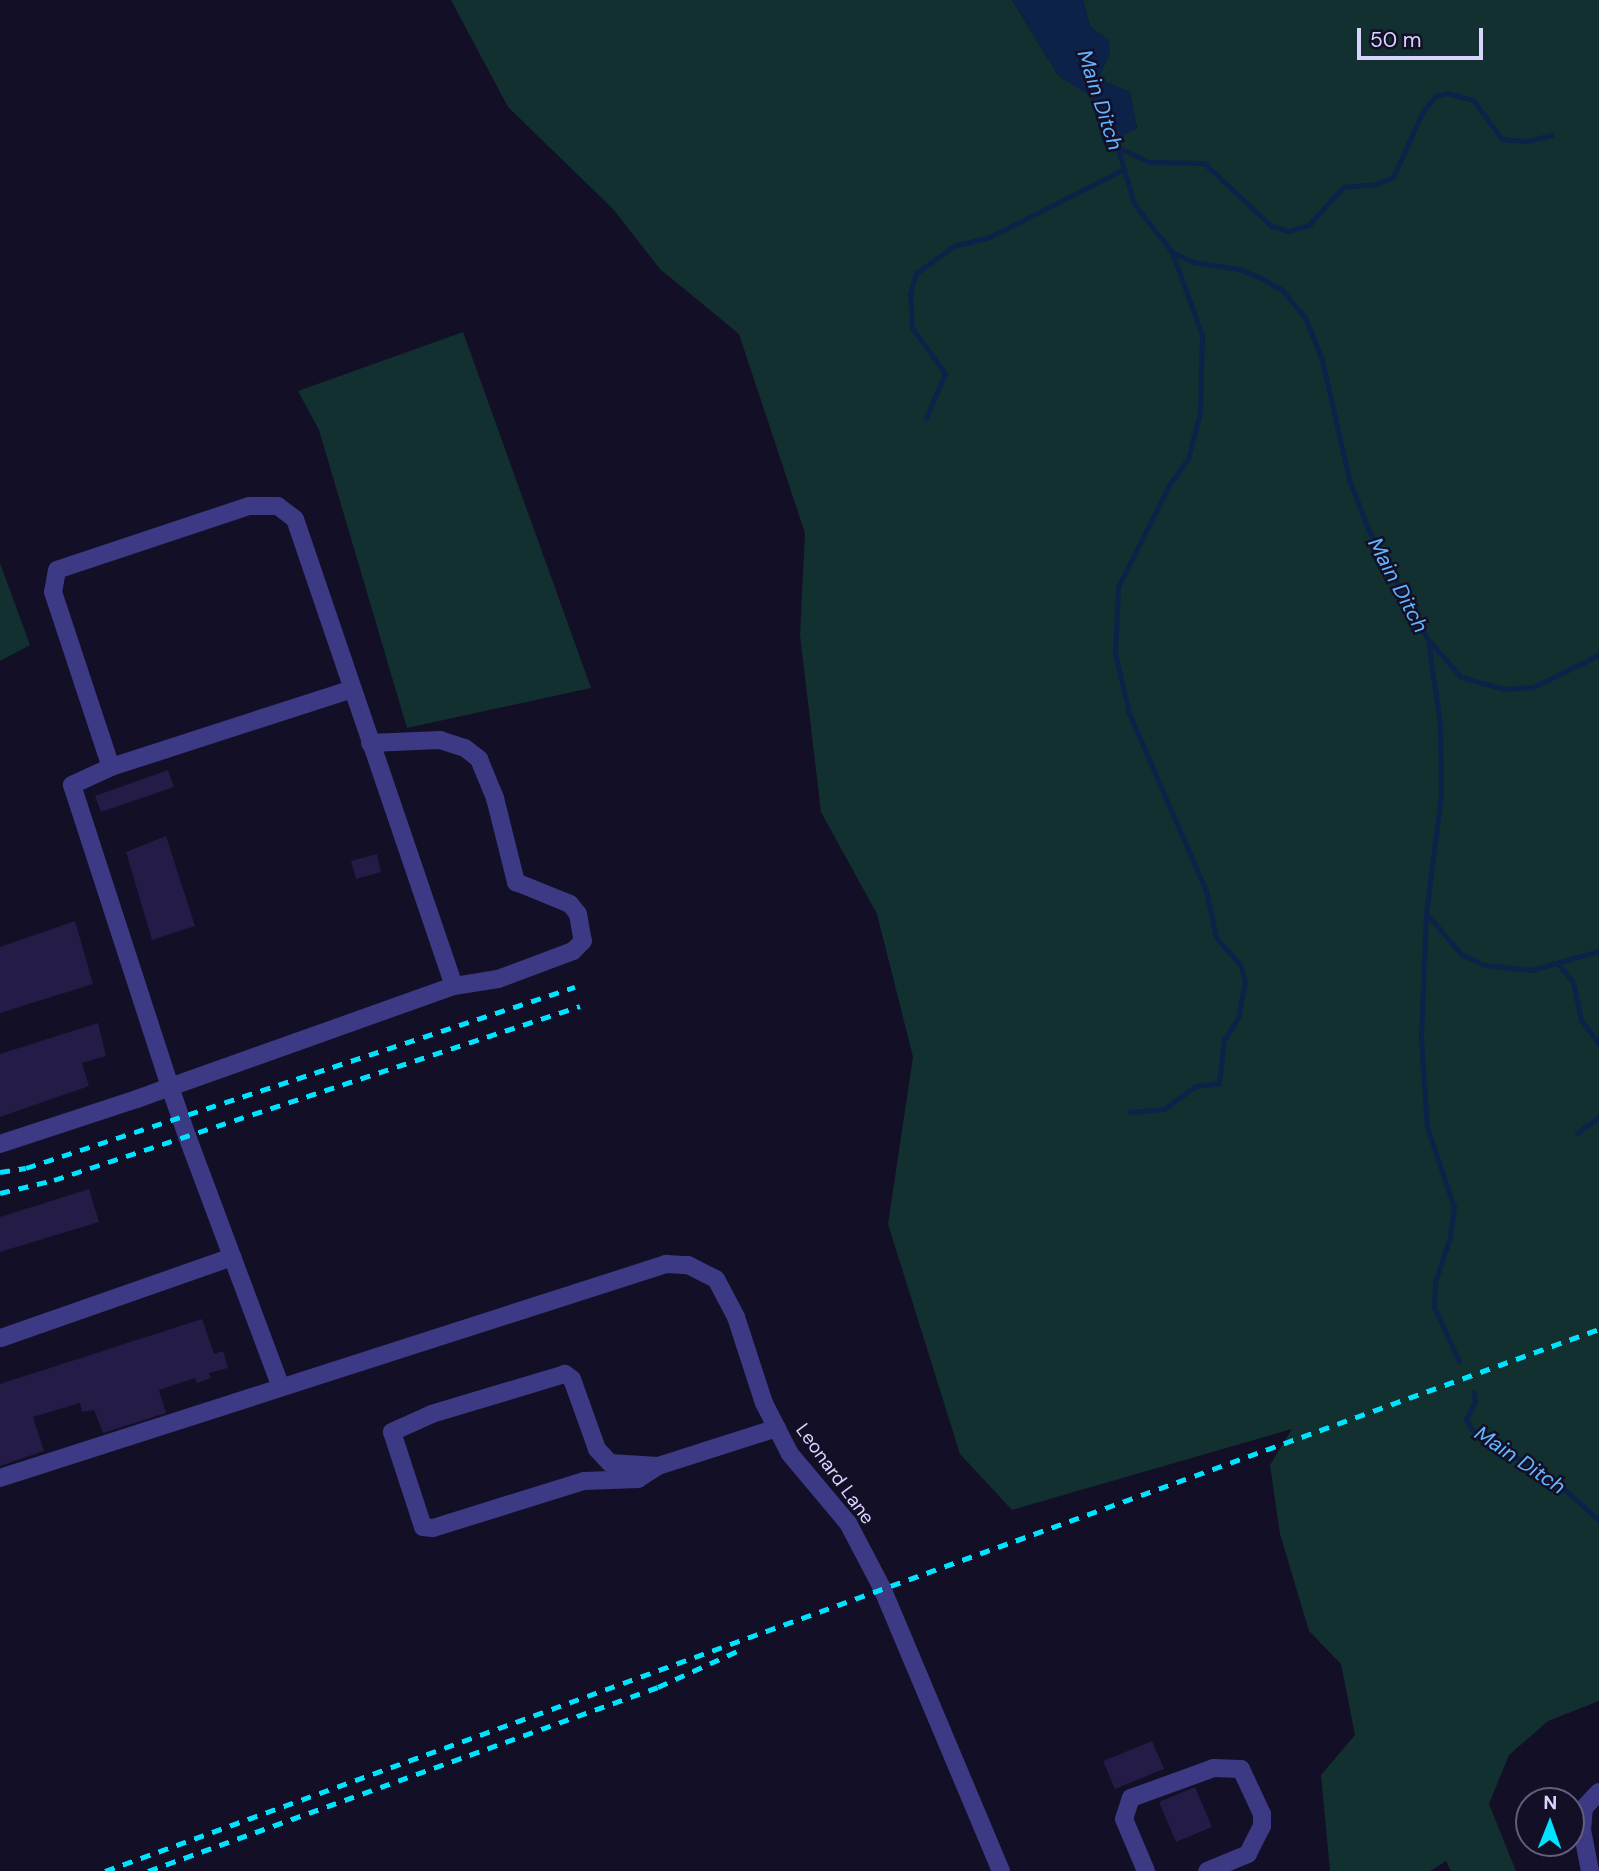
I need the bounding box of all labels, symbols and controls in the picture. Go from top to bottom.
scale bar [1361,14,1487,58]
text: 50 m [1370,26,1421,54]
water label: Main Ditch [1072,47,1128,153]
water label: Main Ditch [1362,533,1434,637]
street label: Leonard Lane [791,1419,879,1529]
water label: Main Ditch [1470,1421,1570,1499]
north arrow [1515,1787,1585,1857]
text: N [1543,1790,1557,1815]

